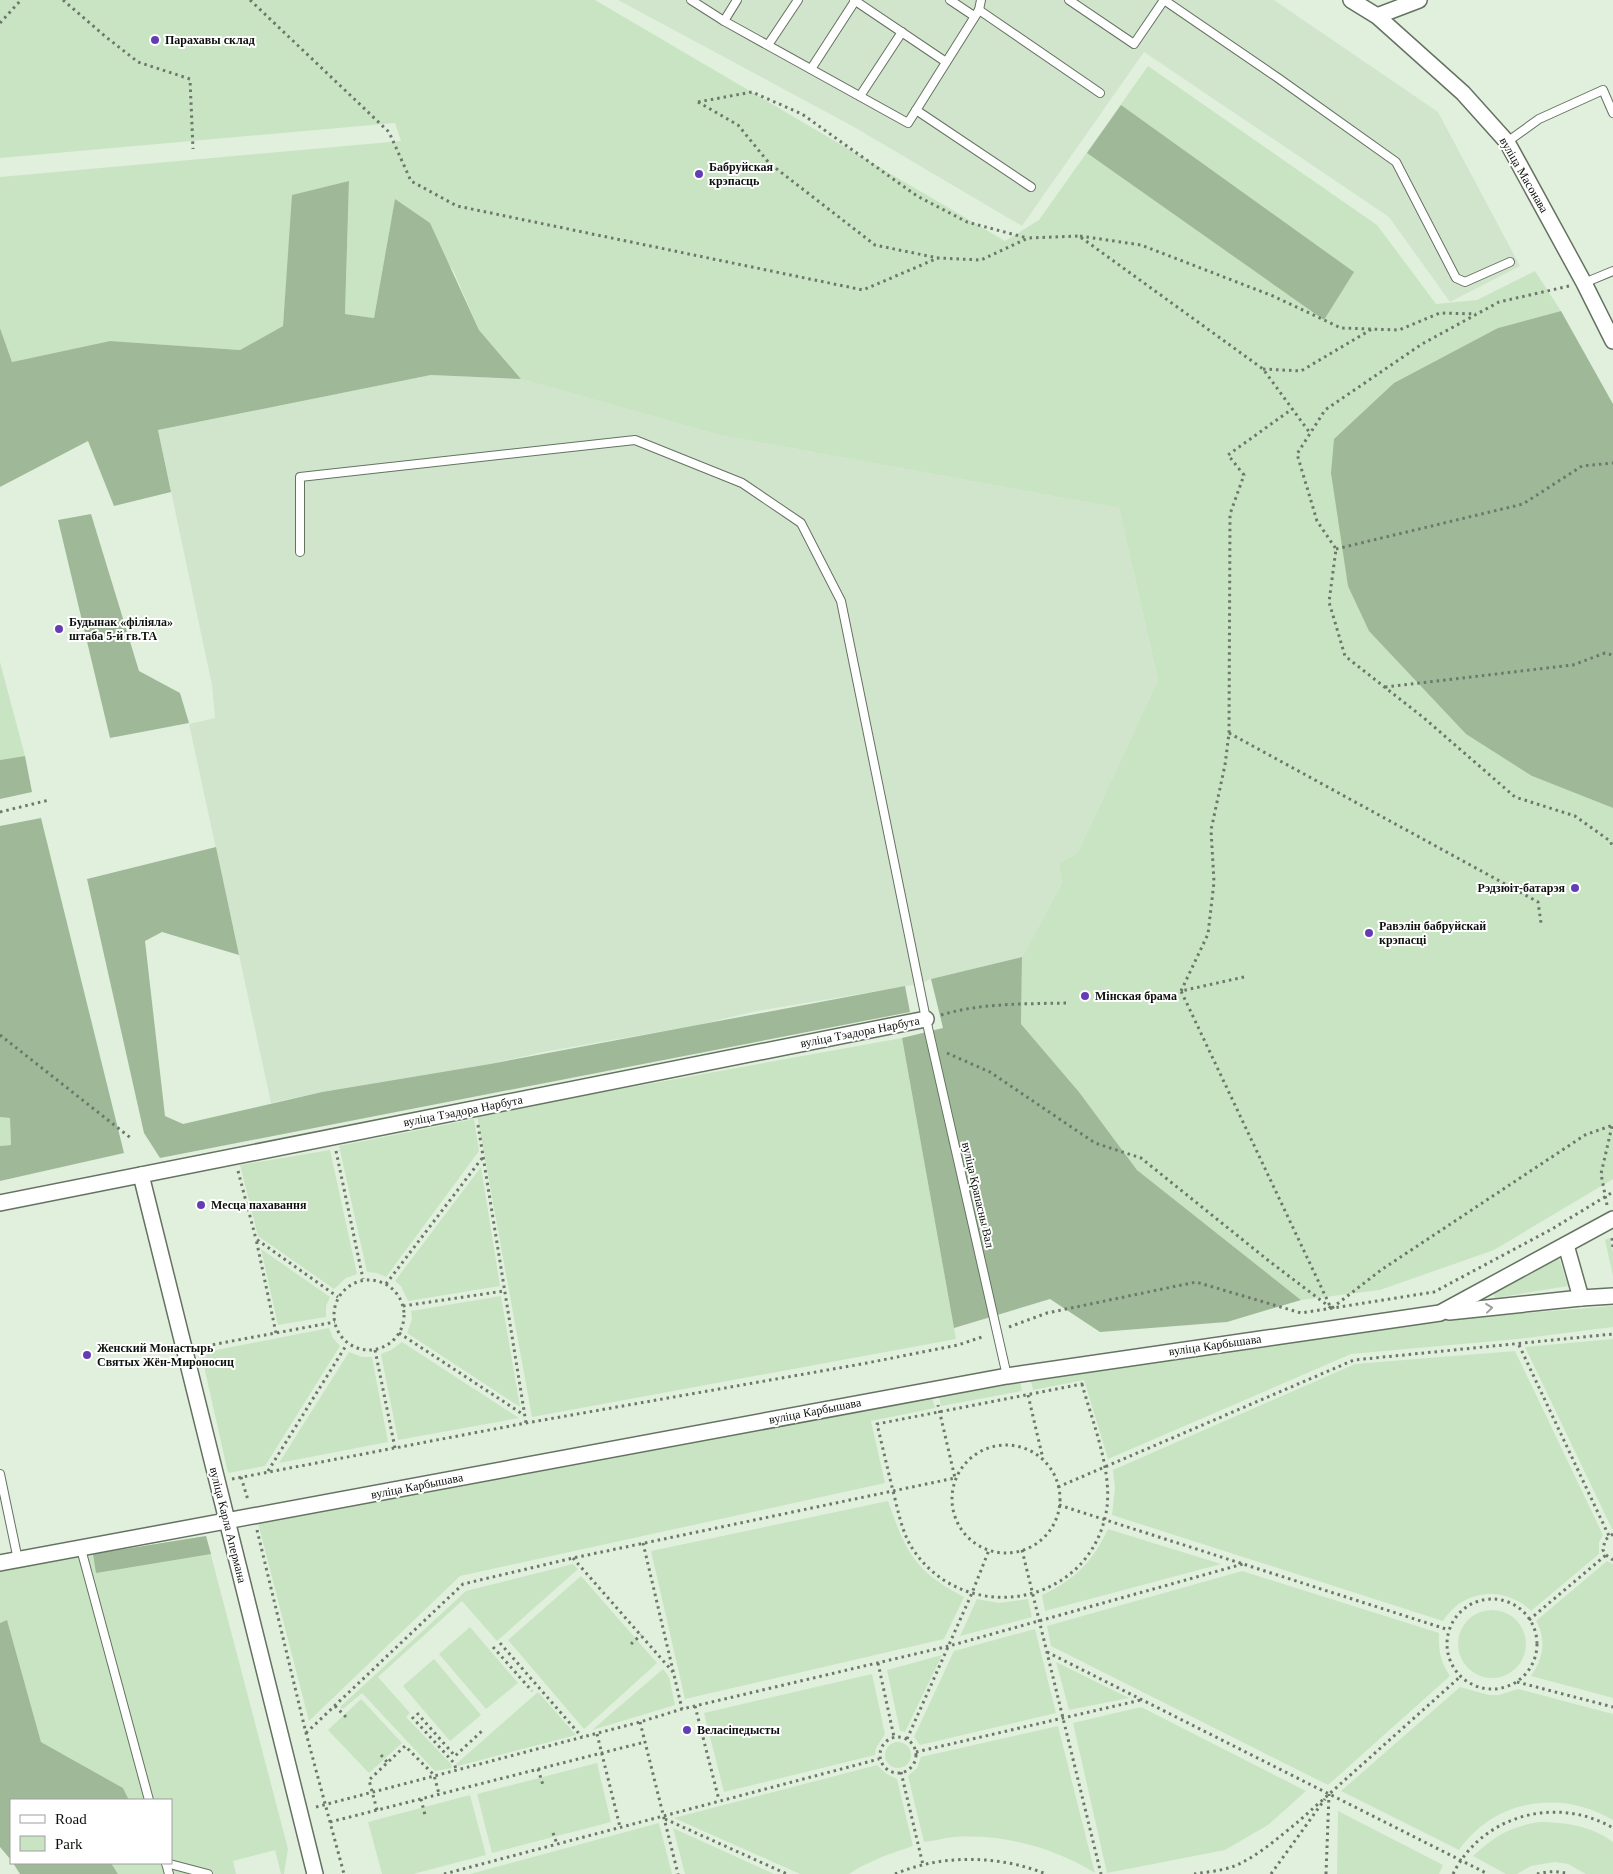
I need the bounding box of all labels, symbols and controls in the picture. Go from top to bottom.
place label: Парахавы склад [165,33,255,47]
marker: Парахавы склад [149,34,161,46]
street label: вуліца Масонава [1497,135,1552,216]
place label: Бабруйская крэпасць [709,160,773,188]
marker: Бабруйская крэпасць [693,168,705,180]
place label: Будынак «філіяла» штаба 5-й гв.ТА [69,615,173,643]
marker: Будынак «філіяла» штаба 5-й гв.ТА [53,623,65,635]
place label: Рэдзюіт-батарэя [1477,881,1565,895]
marker: Рэдзюіт-батарэя [1569,882,1581,894]
place label: Равэлін бабруйскай крэпасці [1379,919,1486,947]
marker: Равэлін бабруйскай крэпасці [1363,927,1375,939]
place label: Мінская брама [1095,989,1177,1003]
marker: Мінская брама [1079,990,1091,1002]
street label: вуліца Тэадора Нарбута [799,1013,922,1050]
street label: вуліца Тэадора Нарбута [402,1092,525,1129]
street label: вуліца Крапасны Вал [959,1141,997,1249]
place label: Месца пахавання [211,1198,307,1212]
marker: Месца пахавання [195,1199,207,1211]
one-way arrow [1485,1302,1493,1313]
street label: вуліца Карбышава [1168,1331,1263,1358]
place label: Женский Монастырь Святых Жён-Мироносиц [97,1341,234,1369]
marker: Женский Монастырь Святых Жён-Мироносиц [81,1349,93,1361]
street label: вуліца Карбышава [768,1395,863,1427]
street label: вуліца Карла Апермана [207,1466,249,1585]
street label: вуліца Карбышава [370,1470,465,1502]
place label: Веласіпедысты [697,1723,780,1737]
marker: Веласіпедысты [681,1724,693,1736]
legend [10,1799,172,1864]
text: Road [55,1811,87,1827]
text: Park [55,1836,83,1852]

